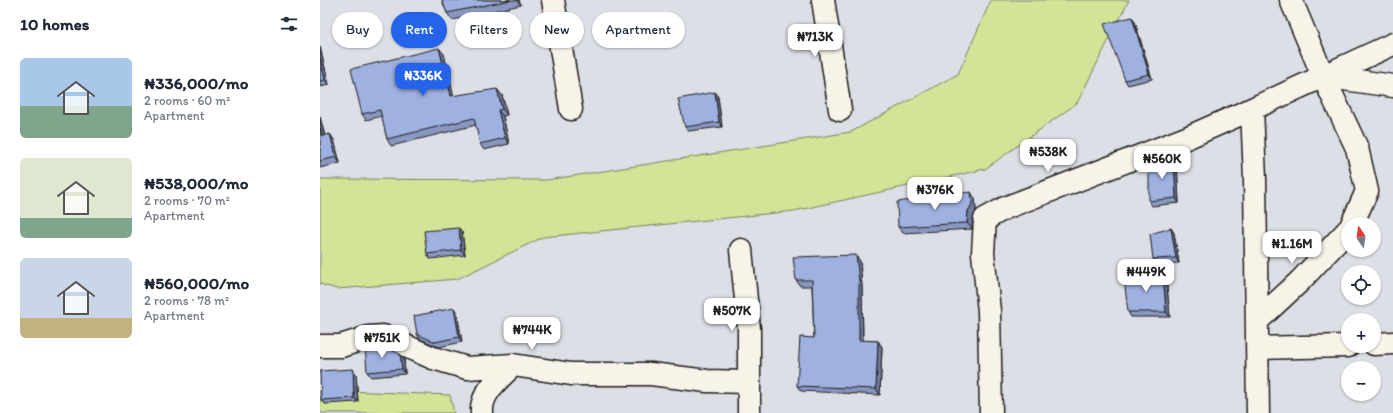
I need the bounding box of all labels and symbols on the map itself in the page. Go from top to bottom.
pin: ₦713K [787,24,843,58]
pin: ₦336K [395,63,451,97]
pin: ₦538K [1020,139,1076,173]
pin: ₦560K [1134,146,1190,180]
pin: ₦376K [907,177,963,211]
north arrow [1341,217,1381,257]
pin: ₦1.16M [1259,231,1325,265]
pin: ₦449K [1118,259,1174,293]
pin: ₦507K [704,298,760,332]
pin: ₦744K [504,317,560,351]
pin: ₦751K [354,325,410,359]

